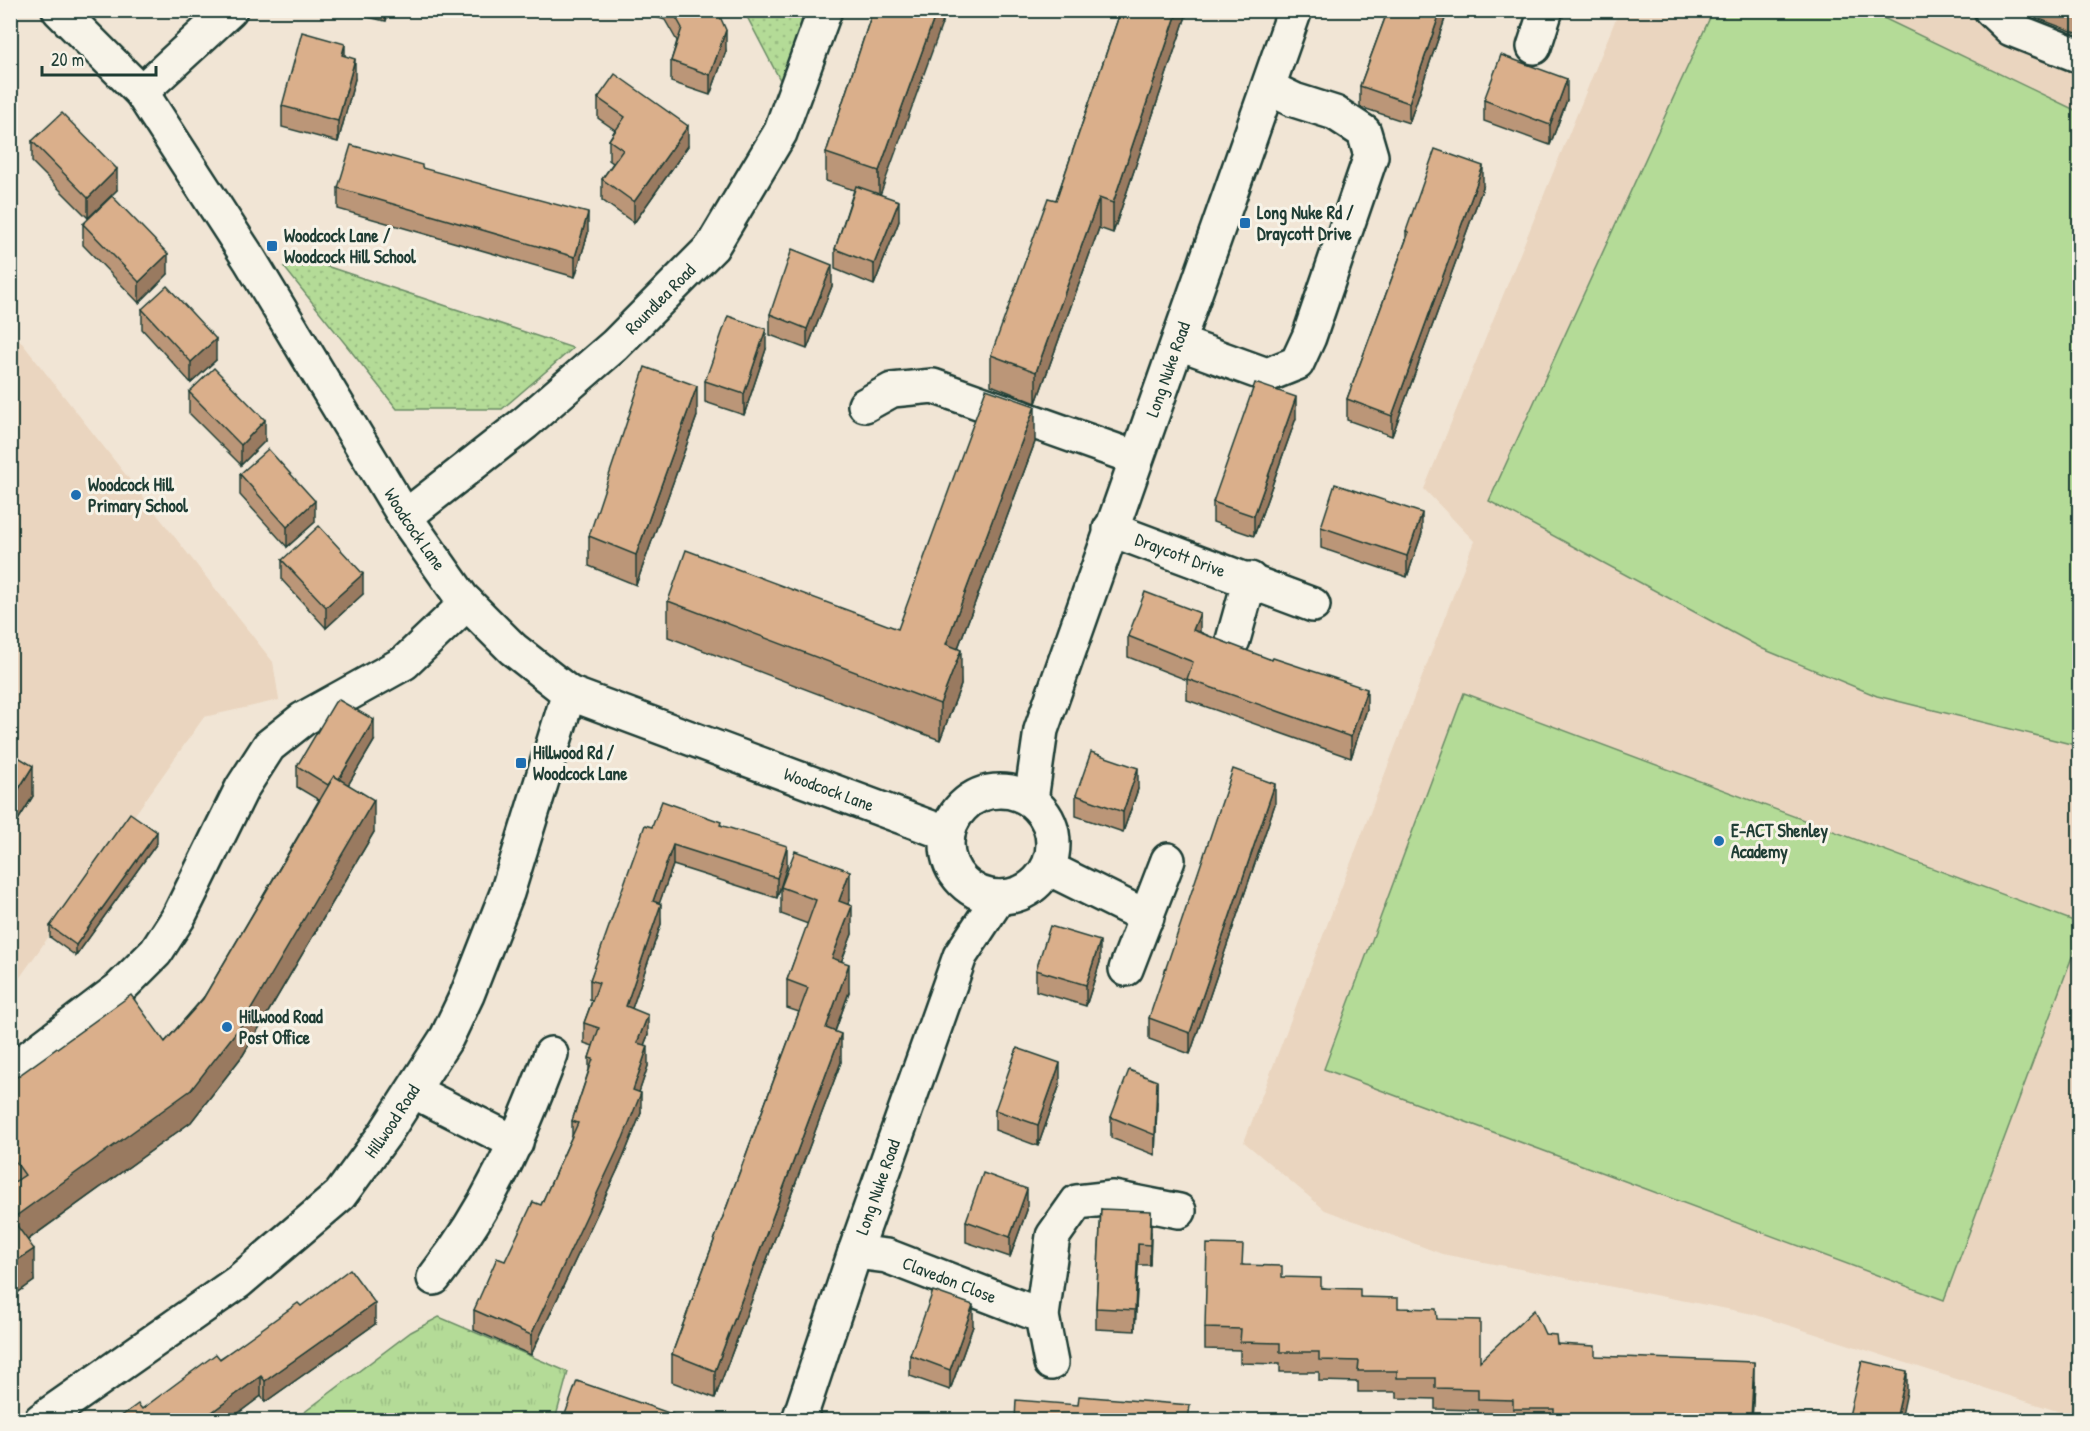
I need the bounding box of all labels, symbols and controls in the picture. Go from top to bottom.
scale bar [42,39,156,77]
text: 20 m [51,47,84,72]
place label: Long Nuke Rd / Draycott Drive [1257,200,1354,247]
marker: Long Nuke Rd / Draycott Drive [1238,216,1252,230]
place label: Woodcock Lane / Woodcock Hill School [284,223,417,269]
marker: Woodcock Lane / Woodcock Hill School [265,239,279,253]
street label: Roundlea Road [619,258,701,340]
street label: Long Nuke Road [1139,318,1196,420]
place label: Woodcock Hill Primary School [88,472,189,519]
street label: Woodcock Lane [378,483,452,575]
marker: Woodcock Hill Primary School [69,488,83,502]
street label: Draycott Drive [1132,526,1229,583]
place label: Hillwood Rd / Woodcock Lane [533,740,628,786]
marker: Hillwood Rd / Woodcock Lane [514,756,528,770]
street label: Woodcock Lane [780,761,878,817]
place label: E-ACT Shenley Academy [1731,818,1829,865]
marker: E-ACT Shenley Academy [1712,834,1726,848]
place label: Hillwood Road Post Office [239,1004,323,1050]
marker: Hillwood Road Post Office [220,1020,234,1034]
street label: Hillwood Road [358,1079,425,1163]
street label: Long Nuke Road [849,1136,906,1238]
street label: Clavedon Close [899,1250,1000,1309]

